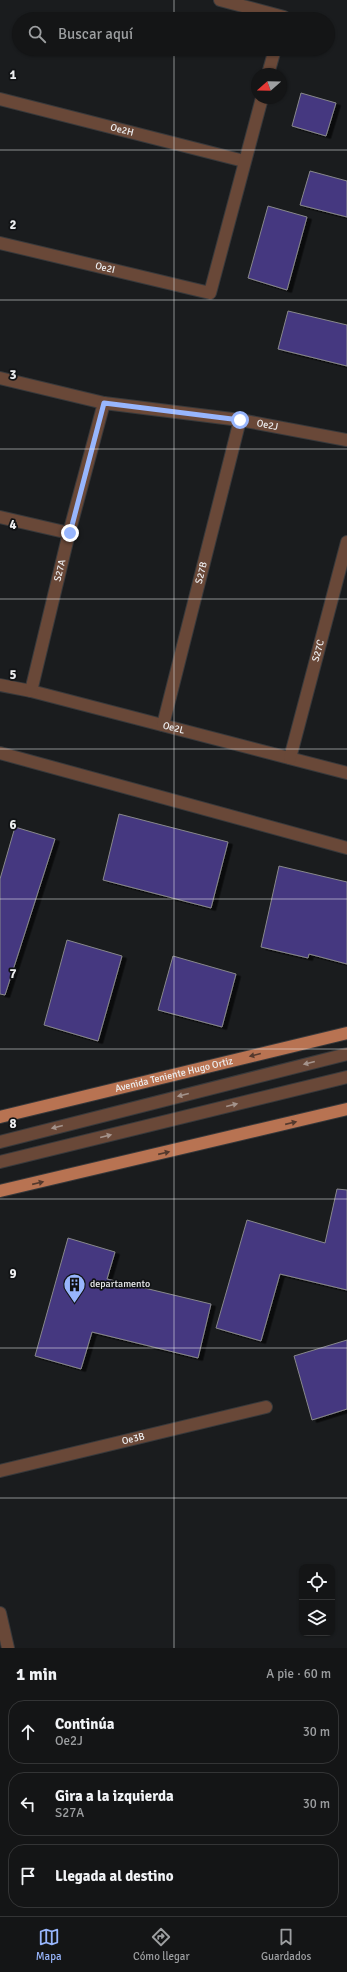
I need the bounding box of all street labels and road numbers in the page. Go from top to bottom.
street label: Oe2H [109,121,135,139]
street label: Oe2I [94,260,116,276]
street label: Oe2J [256,417,279,433]
street label: S27A [52,558,68,583]
street label: S27B [193,560,210,585]
street label: S27C [310,638,327,663]
street label: Oe2L [161,719,186,737]
street label: Avenida Teniente Hugo Ortiz [114,1055,235,1095]
street label: Oe3B [121,1430,146,1447]

